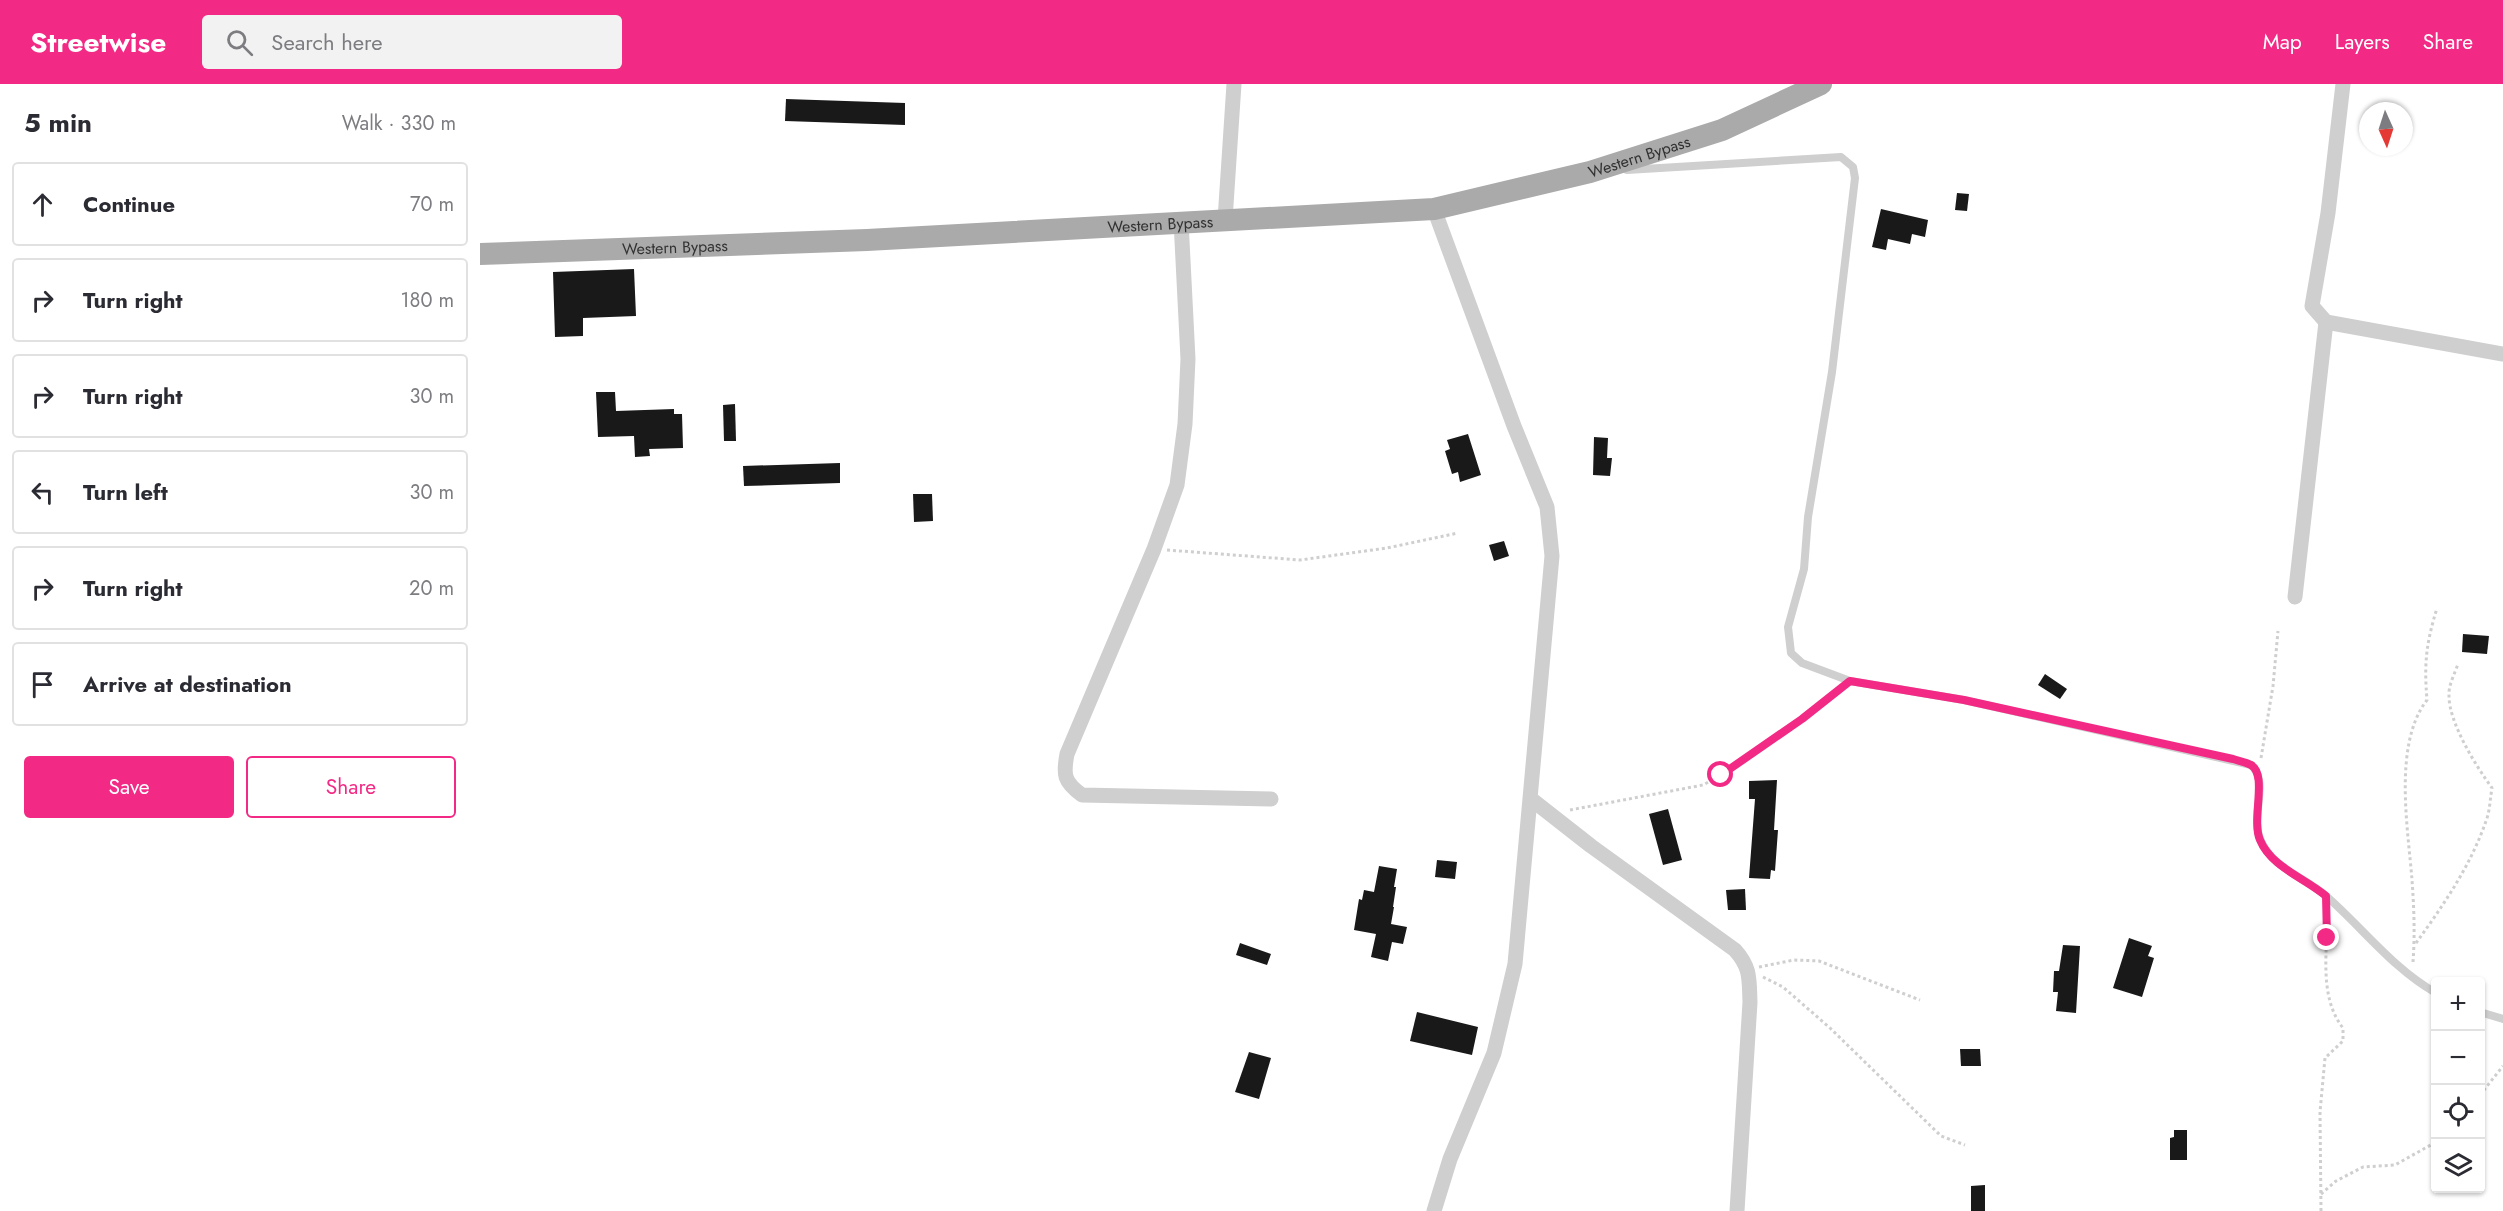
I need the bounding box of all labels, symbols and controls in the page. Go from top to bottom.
search box [202,15,622,69]
text: Streetwise [30,22,166,63]
icon: search [223,26,256,59]
text: Search here [271,26,383,58]
text: Map [2263,27,2302,57]
text: Layers [2335,27,2390,57]
text: Share [2423,27,2473,57]
north arrow [2359,102,2413,156]
text: 5 min [24,104,92,142]
text: Walk · 330 m [342,109,456,138]
street label: Western Bypass [1585,130,1693,184]
icon: ahead [26,188,59,221]
text: Continue [83,188,175,220]
text: 70 m [410,190,454,219]
street label: Western Bypass [1107,210,1214,239]
street label: Western Bypass [622,234,728,261]
icon: right [26,284,59,317]
text: Turn right [83,284,183,316]
text: 180 m [400,286,454,315]
icon: right [26,380,59,413]
text: Turn right [83,380,183,412]
text: 30 m [409,382,454,411]
icon: left [26,476,59,509]
text: Turn left [83,476,168,508]
text: 30 m [409,478,454,507]
icon: right [26,572,59,605]
text: Turn right [83,572,183,604]
text: 20 m [409,574,454,603]
icon: arrive [26,668,59,701]
text: Arrive at destination [83,668,292,700]
button: Save [24,756,234,818]
button: Share [246,756,456,818]
route start [1707,761,1733,787]
route end [2313,924,2339,950]
map controls [2431,977,2485,1193]
button: + [2431,977,2485,1031]
button: − [2431,1031,2485,1085]
button: locate [2431,1085,2485,1139]
button: layers [2431,1139,2485,1193]

